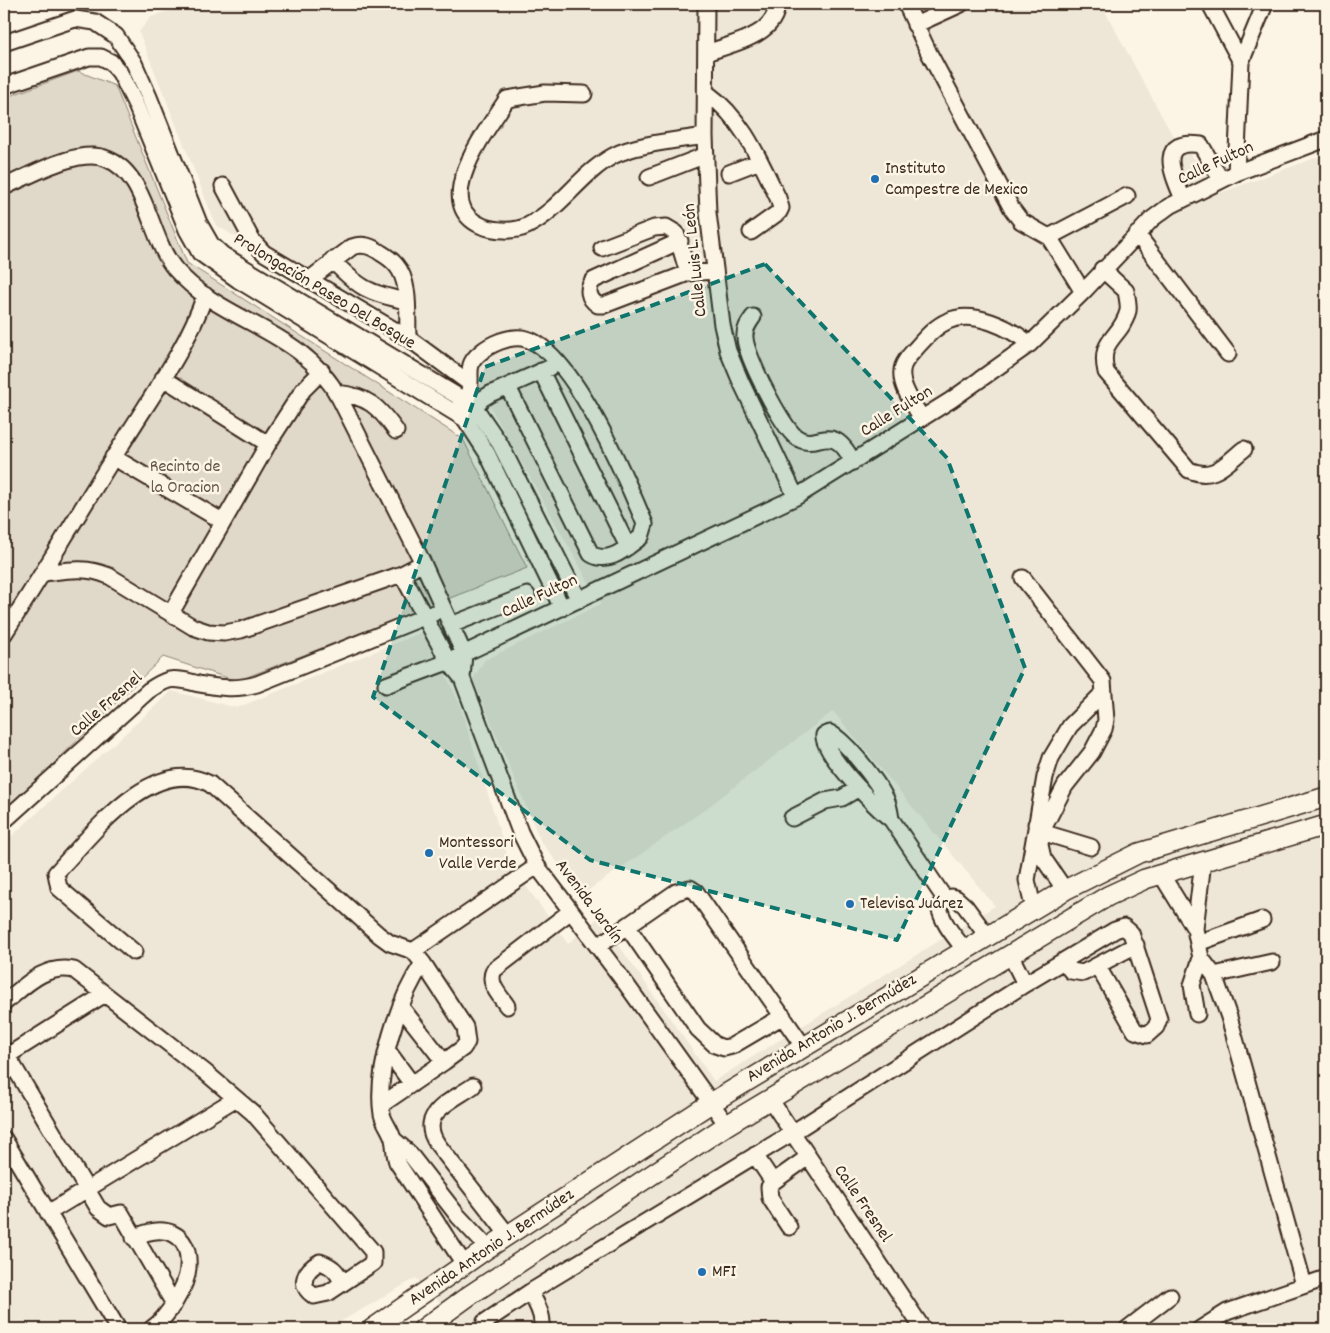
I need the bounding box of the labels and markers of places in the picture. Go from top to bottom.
place label: Instituto Campestre de Mexico [885,157,1028,203]
marker: Instituto Campestre de Mexico [869,173,881,185]
place label: Montessori Valle Verde [439,831,516,877]
marker: Montessori Valle Verde [423,847,435,859]
place label: Televisa Juárez [860,892,963,917]
marker: Televisa Juárez [844,898,856,910]
place label: MFI [712,1260,737,1285]
marker: MFI [696,1266,708,1278]

